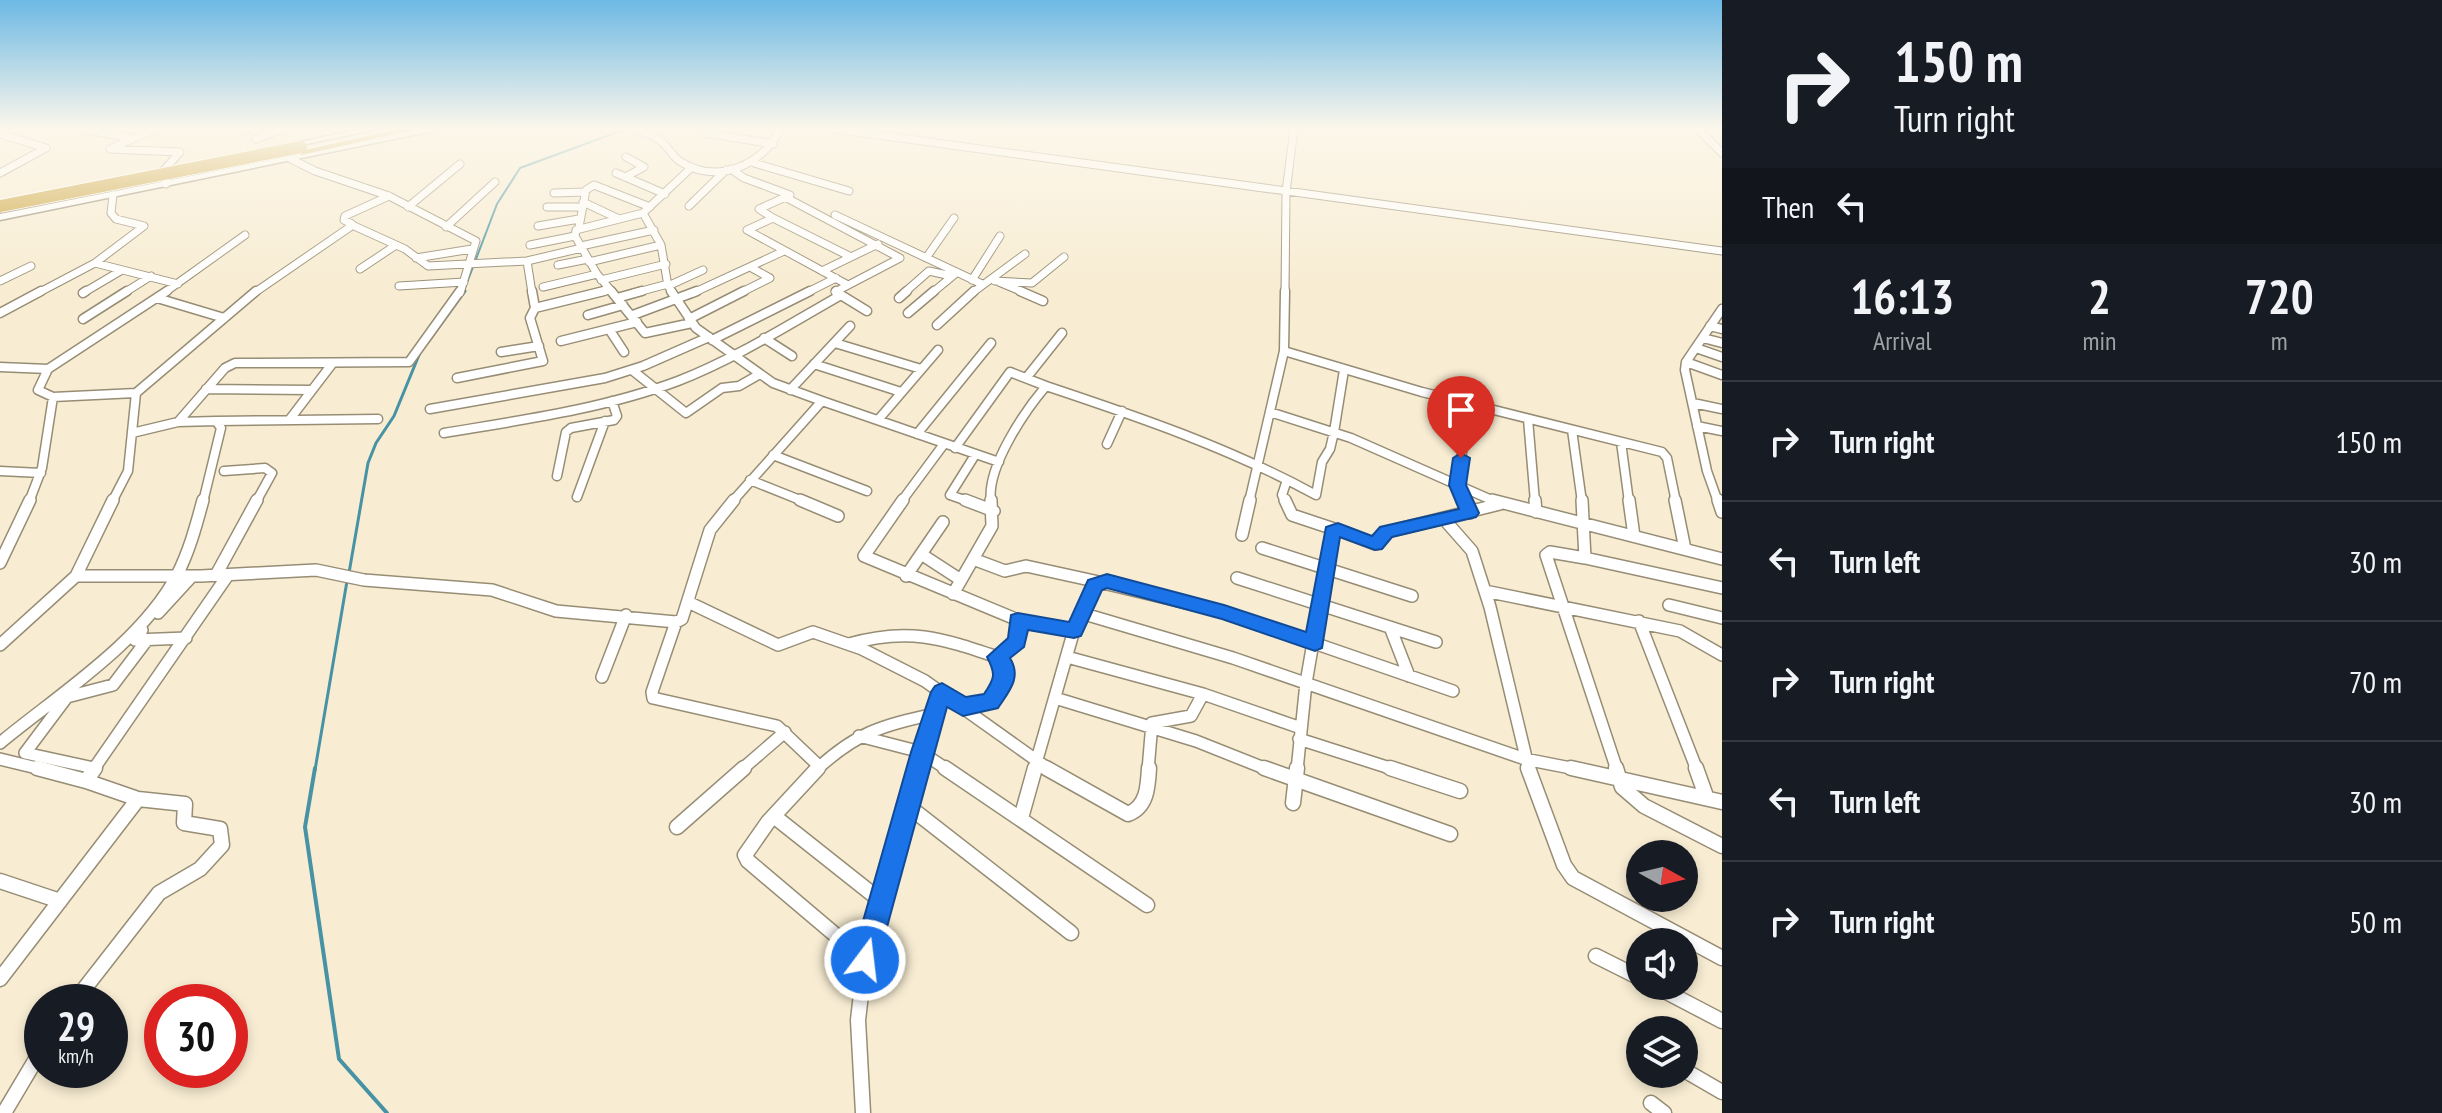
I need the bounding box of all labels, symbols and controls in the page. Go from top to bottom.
text: 150 m [1894,25,2023,97]
icon: right [1762,32,1866,136]
text: Turn right [1894,95,2015,142]
icon: left [1830,184,1874,228]
text: Then [1762,187,1814,226]
text: 16:13 [1850,265,1954,327]
text: 2 [2088,265,2111,327]
text: 720 [2245,265,2314,327]
text: Arrival [1873,324,1932,357]
text: min [2082,324,2116,357]
text: m [2271,324,2288,357]
pin [1427,376,1495,458]
icon: arrive [1439,388,1483,432]
icon: right [1762,419,1806,463]
text: Turn right [1830,422,1934,461]
text: 150 m [2336,422,2402,461]
icon: left [1762,539,1806,583]
text: Turn left [1830,542,1920,581]
text: 30 m [2349,542,2402,581]
icon: right [1762,659,1806,703]
text: Turn right [1830,662,1934,701]
text: 70 m [2349,662,2402,701]
icon: left [1762,779,1806,823]
text: Turn left [1830,782,1920,821]
text: 30 m [2349,782,2402,821]
north arrow [1626,840,1698,912]
map controls [1626,840,1698,1088]
icon: right [1762,899,1806,943]
text: Turn right [1830,902,1934,941]
text: 50 m [2349,902,2402,941]
position arrow [823,918,907,1002]
button: sound [1626,928,1698,1000]
speed limit sign: 30 [144,984,248,1088]
text: 29 [57,1000,95,1052]
button: layers [1626,1016,1698,1088]
text: km/h [58,1043,94,1069]

